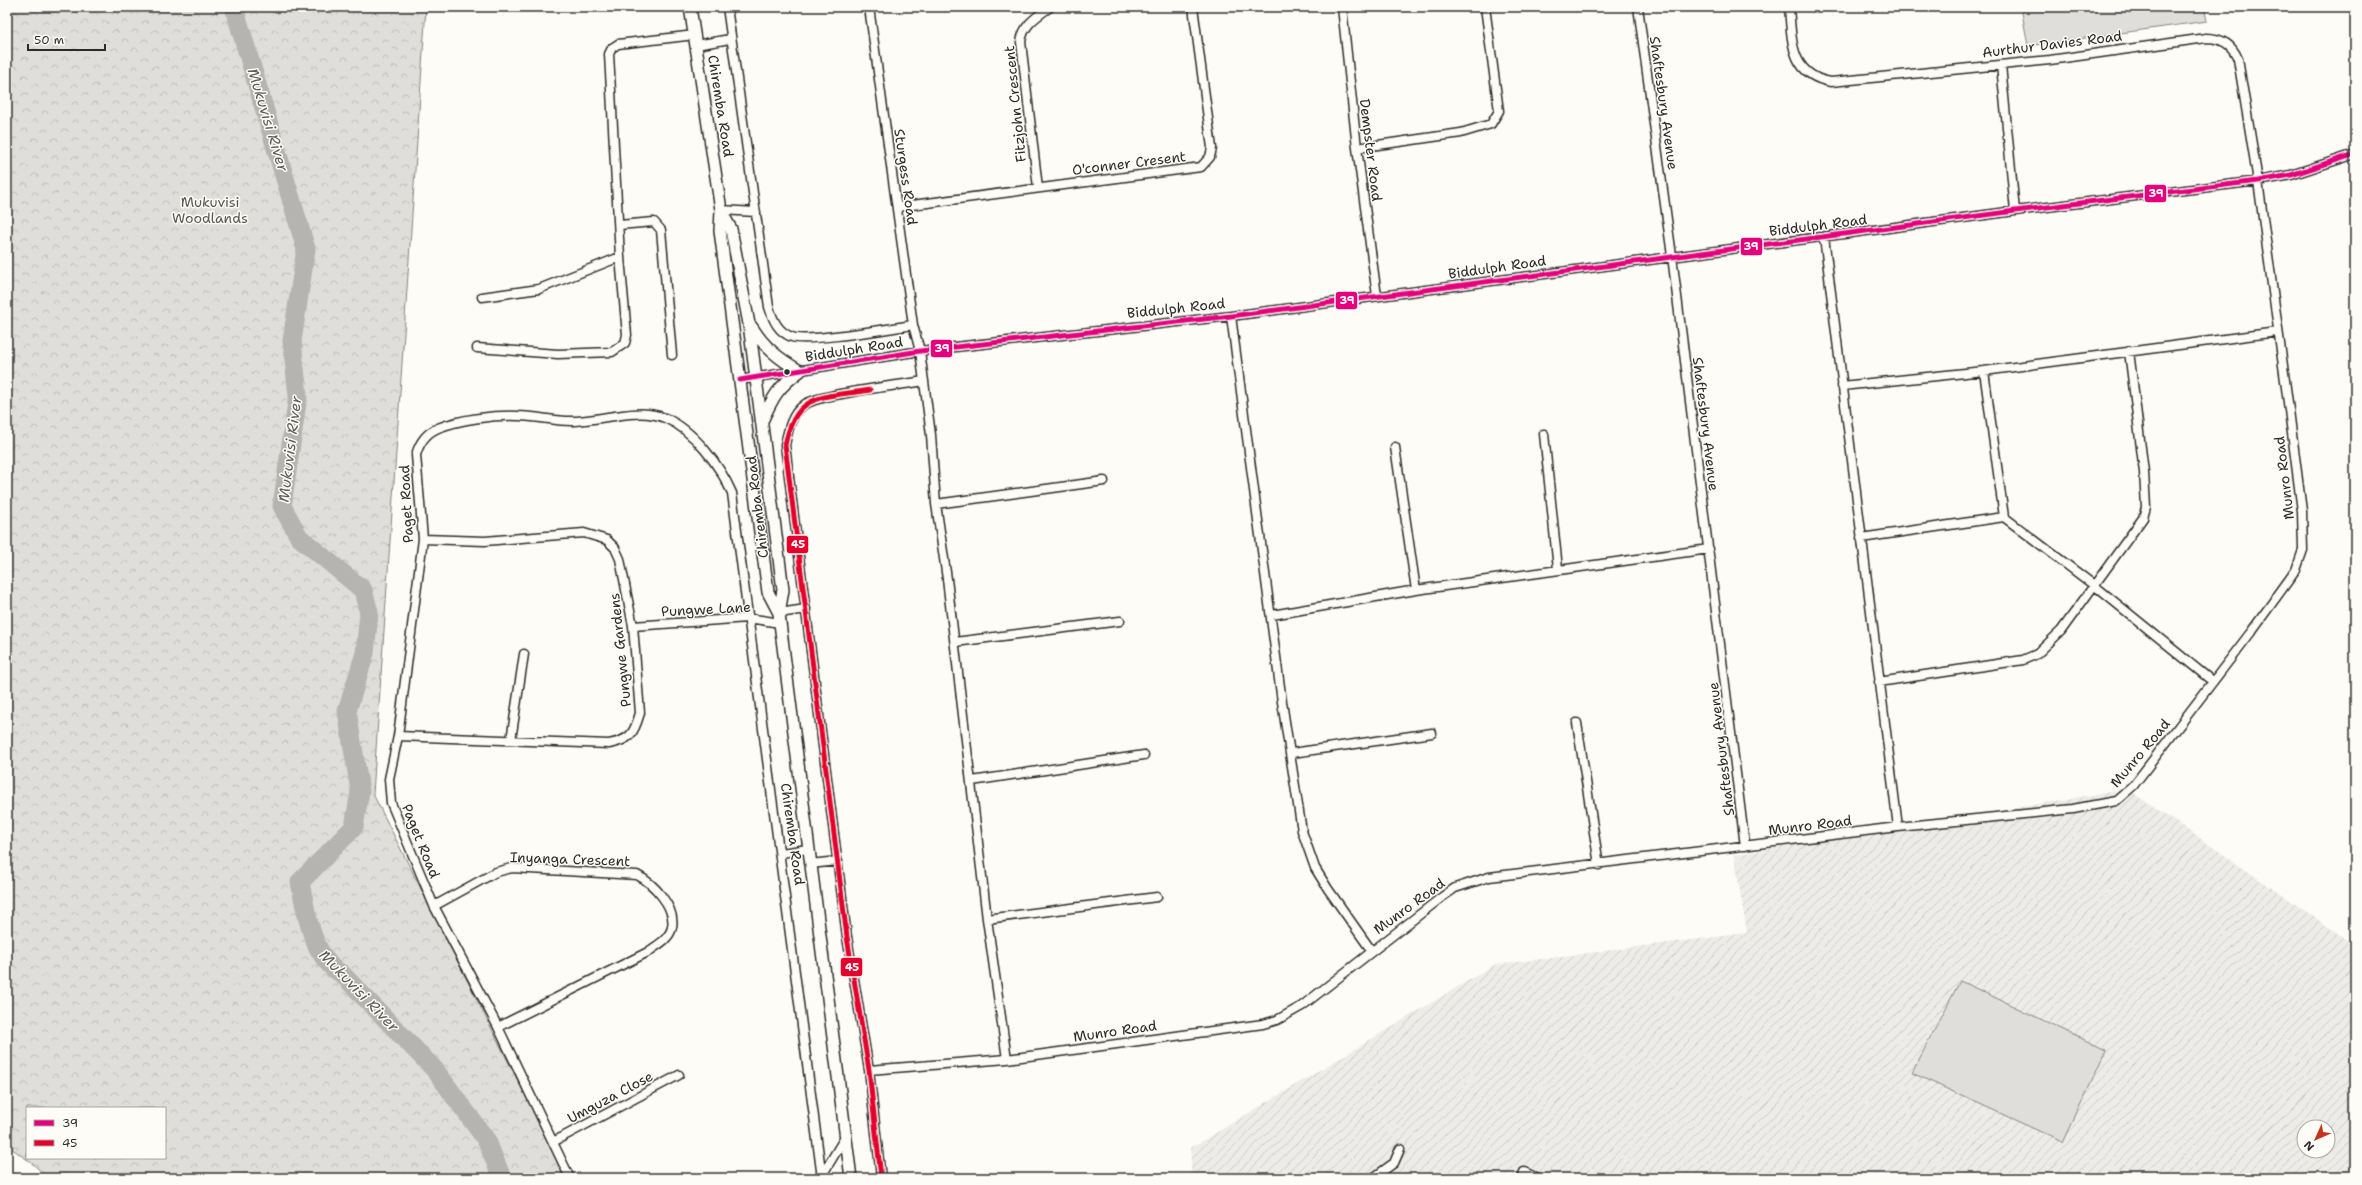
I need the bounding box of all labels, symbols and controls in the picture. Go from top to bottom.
scale bar [28,26,105,52]
street label: Aurthur Davies Road [1981,26,2123,62]
text: 50 m [34,32,64,48]
street label: Shaftesbury Avenue [1646,35,1682,171]
street label: Fitzjohn Crescent [1000,45,1030,163]
street label: Chiremba Road [704,54,738,158]
water label: Mukuvisi River [243,66,293,175]
street label: Dempster Road [1356,98,1386,202]
street label: Sturgess Road [890,128,922,227]
street label: O'conner Cresent [1071,147,1187,179]
line badge: 39 [2144,184,2167,203]
text: 39 [2148,186,2164,201]
park label: Mukuvisi Woodlands [172,193,248,227]
street label: Biddulph Road [1768,210,1868,240]
line badge: 39 [1740,237,1763,256]
text: 39 [1743,239,1759,254]
street label: Biddulph Road [1447,251,1547,283]
line badge: 39 [1335,291,1358,310]
text: 39 [1339,293,1355,308]
street label: Biddulph Road [1126,294,1226,322]
street label: Biddulph Road [804,332,904,366]
line badge: 39 [930,339,953,358]
text: 39 [934,341,950,356]
street label: Shaftesbury Avenue [1689,356,1723,492]
unlabelled marker [782,367,792,377]
water label: Mukuvisi River [274,394,307,503]
street label: Munro Road [2270,435,2298,521]
street label: Chiremba Road [742,455,772,559]
street label: Paget Road [395,464,417,544]
line badge: 45 [786,535,809,554]
text: 45 [791,537,805,552]
street label: Pungwe Gardens [605,592,635,708]
street label: Pungwe Lane [661,598,752,620]
street label: Shaftesbury Avenue [1704,681,1738,817]
street label: Munro Road [2106,715,2174,791]
street label: Chiremba Road [777,782,809,886]
street label: Paget Road [398,801,444,881]
street label: Munro Road [1767,811,1853,839]
street label: Inyanga Crescent [509,848,631,870]
street label: Munro Road [1370,874,1448,938]
water label: Mukuvisi River [315,946,404,1037]
line badge: 45 [840,957,863,977]
text: 45 [845,960,859,975]
street label: Munro Road [1072,1016,1158,1046]
street label: Umguza Close [564,1067,656,1127]
legend [26,1107,166,1159]
text: 39 [62,1115,78,1131]
north arrow [2296,1119,2336,1159]
text: 45 [62,1135,77,1151]
text: N [2301,1137,2318,1154]

